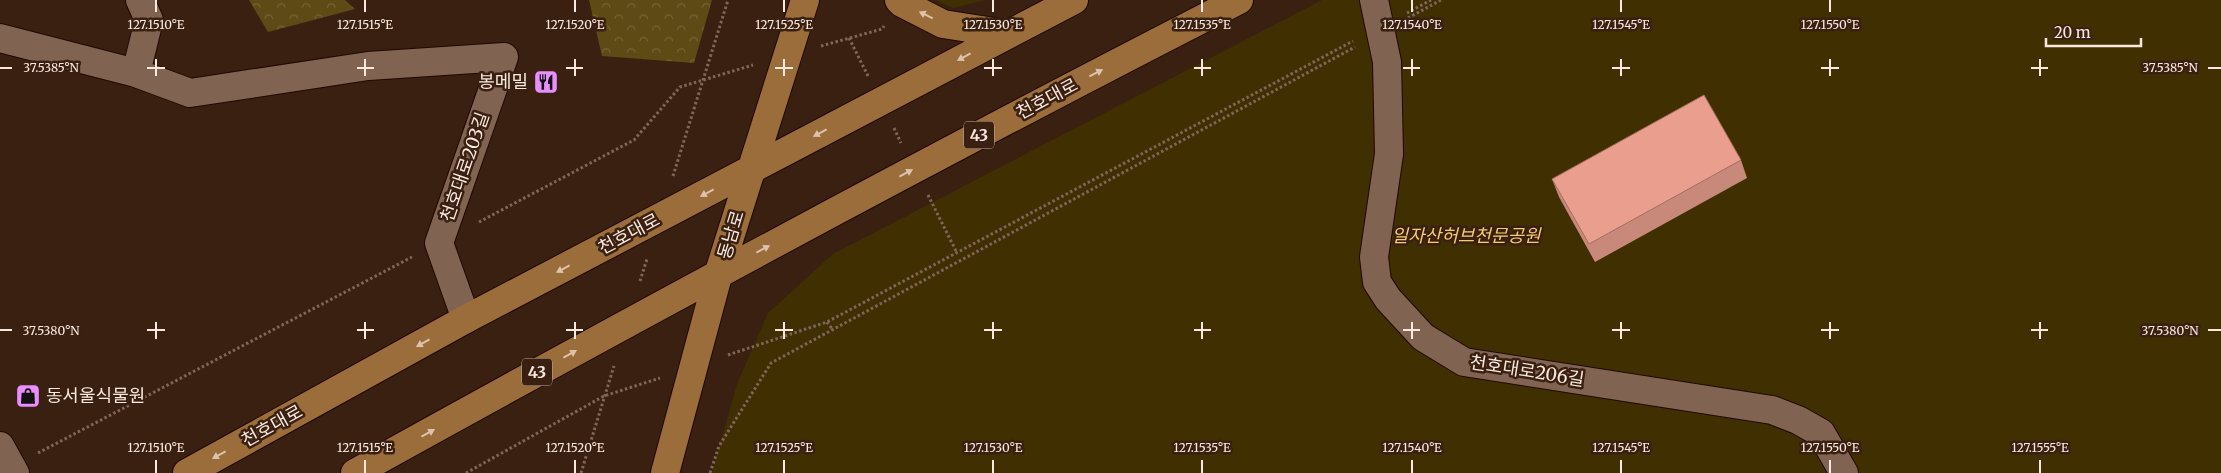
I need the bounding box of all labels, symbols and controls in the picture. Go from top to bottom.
one-way arrow [919,11,933,19]
scale bar [2046,15,2141,47]
text: 127.1510°E [128,17,185,32]
text: 127.1515°E [337,17,393,32]
text: 127.1520°E [546,17,605,32]
text: 127.1525°E [755,17,813,32]
text: 127.1530°E [964,17,1023,32]
text: 127.1535°E [1173,17,1231,32]
text: 127.1540°E [1382,17,1442,32]
text: 127.1545°E [1592,17,1650,32]
text: 127.1550°E [1801,17,1860,32]
text: 20 m [2054,23,2091,42]
one-way arrow [956,53,971,61]
text: 37.5385°N [23,60,79,75]
text: 37.5385°N [2142,60,2198,75]
restaurant icon: 봉메밀 [533,69,559,95]
one-way arrow [1089,69,1104,77]
place label: 봉메밀 [478,70,528,93]
street label: 천호대로 [1012,73,1081,124]
street label: 천호대로203길 [435,109,494,225]
road number: 43 [964,122,994,148]
one-way arrow [813,129,827,138]
one-way arrow [900,169,913,178]
one-way arrow [700,189,714,197]
street label: 천호대로 [594,208,663,259]
street label: 동남로 [712,208,749,262]
park label: 일자산허브천문공원 [1391,224,1542,247]
one-way arrow [755,245,770,253]
one-way arrow [556,265,570,273]
text: 37.5380°N [23,323,80,338]
text: 37.5380°N [2142,323,2199,338]
one-way arrow [416,339,430,347]
one-way arrow [563,350,577,358]
street label: 천호대로206길 [1468,350,1586,391]
road number: 43 [522,358,552,386]
shop icon: 동서울식물원 [15,383,41,409]
place label: 동서울식물원 [46,384,145,407]
street label: 천호대로 [237,399,306,452]
one-way arrow [421,428,434,437]
text: 127.1510°E [128,440,185,455]
text: 127.1515°E [337,440,393,455]
text: 127.1520°E [546,440,605,455]
text: 127.1525°E [755,440,813,455]
text: 127.1530°E [964,440,1023,455]
text: 127.1535°E [1173,440,1231,455]
text: 127.1540°E [1382,440,1442,455]
text: 127.1545°E [1592,440,1650,455]
text: 127.1550°E [1801,440,1860,455]
text: 127.1555°E [2011,440,2069,455]
one-way arrow [212,451,227,459]

